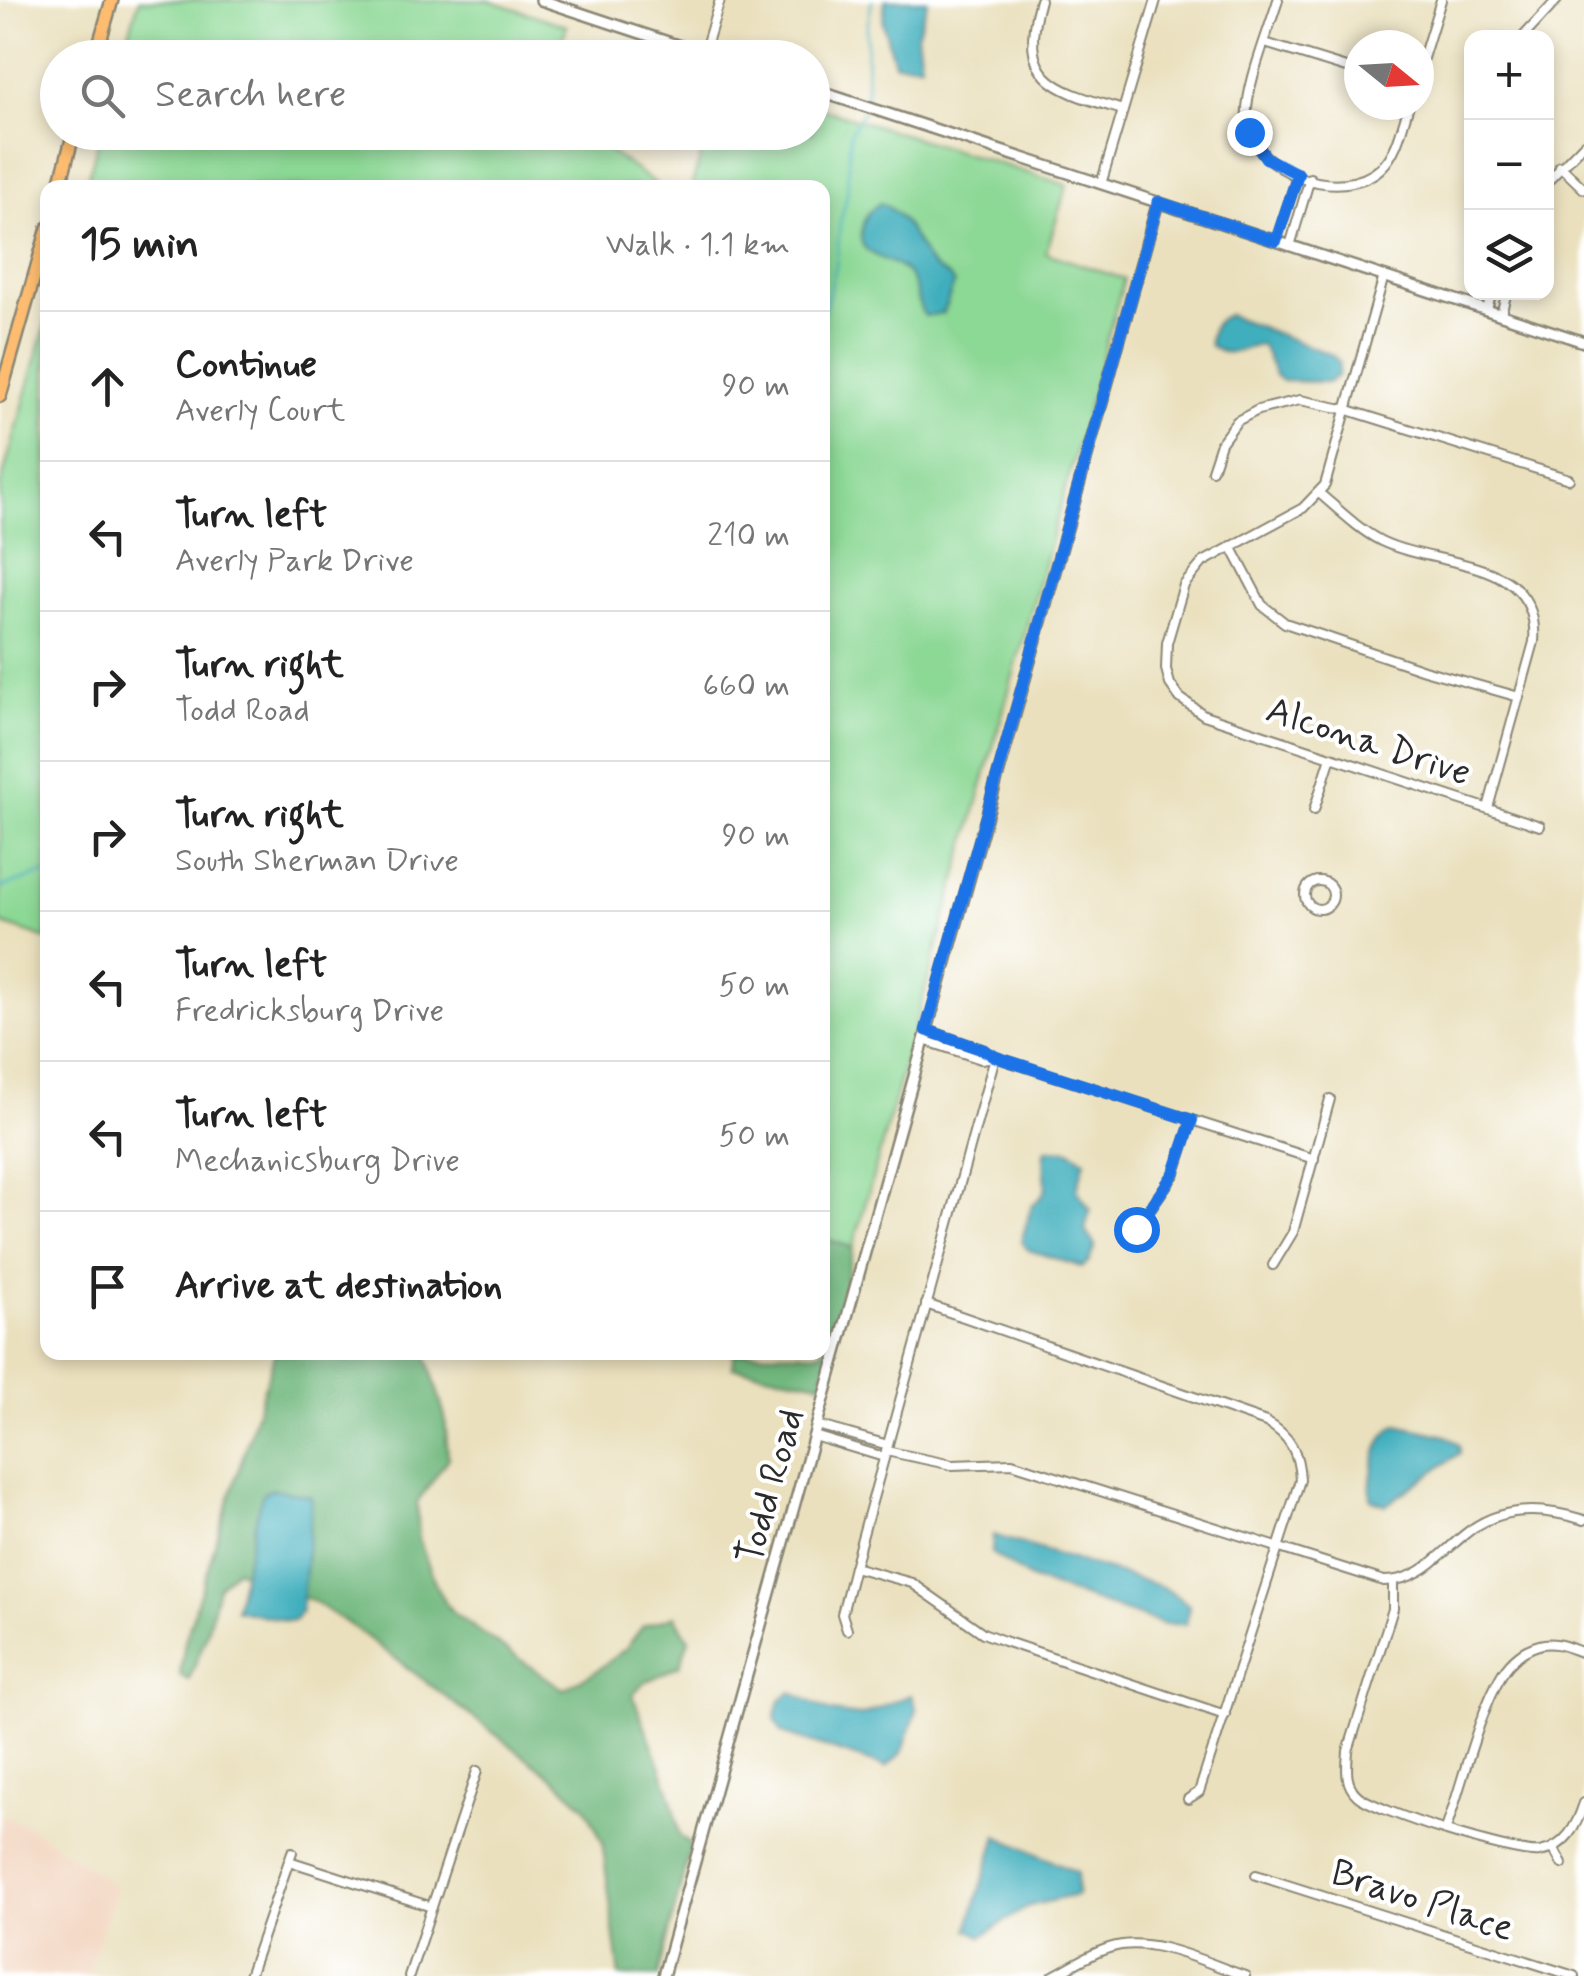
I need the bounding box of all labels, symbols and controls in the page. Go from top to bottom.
north arrow [1344,30,1434,120]
map controls [1464,30,1554,300]
button: + [1464,30,1554,120]
search box [40,40,830,150]
icon: search [75,68,130,123]
text: Search here [155,71,346,120]
route end [1227,110,1273,156]
button: − [1464,120,1554,210]
button: layers [1464,210,1554,300]
text: 15 min [80,218,199,273]
text: Walk · 1.1 km [606,224,790,266]
text: Continue [175,341,317,390]
icon: ahead [80,359,135,414]
text: 90 m [722,365,790,407]
text: Averly Court [175,390,345,432]
text: Turn left [175,491,327,540]
icon: left [80,509,135,564]
text: 210 m [707,515,790,557]
text: Averly Park Drive [175,540,414,582]
text: Turn right [175,641,344,690]
icon: right [80,659,135,714]
text: 660 m [703,665,790,707]
street label: Alcona Drive [1260,686,1477,799]
text: Todd Road [175,690,310,732]
text: Turn right [175,791,344,840]
icon: right [80,809,135,864]
text: 90 m [722,815,790,857]
text: South Sherman Drive [175,840,459,882]
text: Turn left [175,941,327,990]
icon: left [80,959,135,1014]
text: 50 m [718,965,790,1007]
text: Fredricksburg Drive [175,990,444,1032]
text: Turn left [175,1091,327,1140]
icon: left [80,1109,135,1164]
text: 50 m [718,1115,790,1157]
text: Mechanicsburg Drive [175,1140,460,1182]
route start [1114,1207,1160,1253]
icon: arrive [80,1259,135,1314]
text: Arrive at destination [175,1262,502,1311]
street label: Todd Road [726,1403,817,1570]
street label: Bravo Place [1325,1849,1520,1954]

